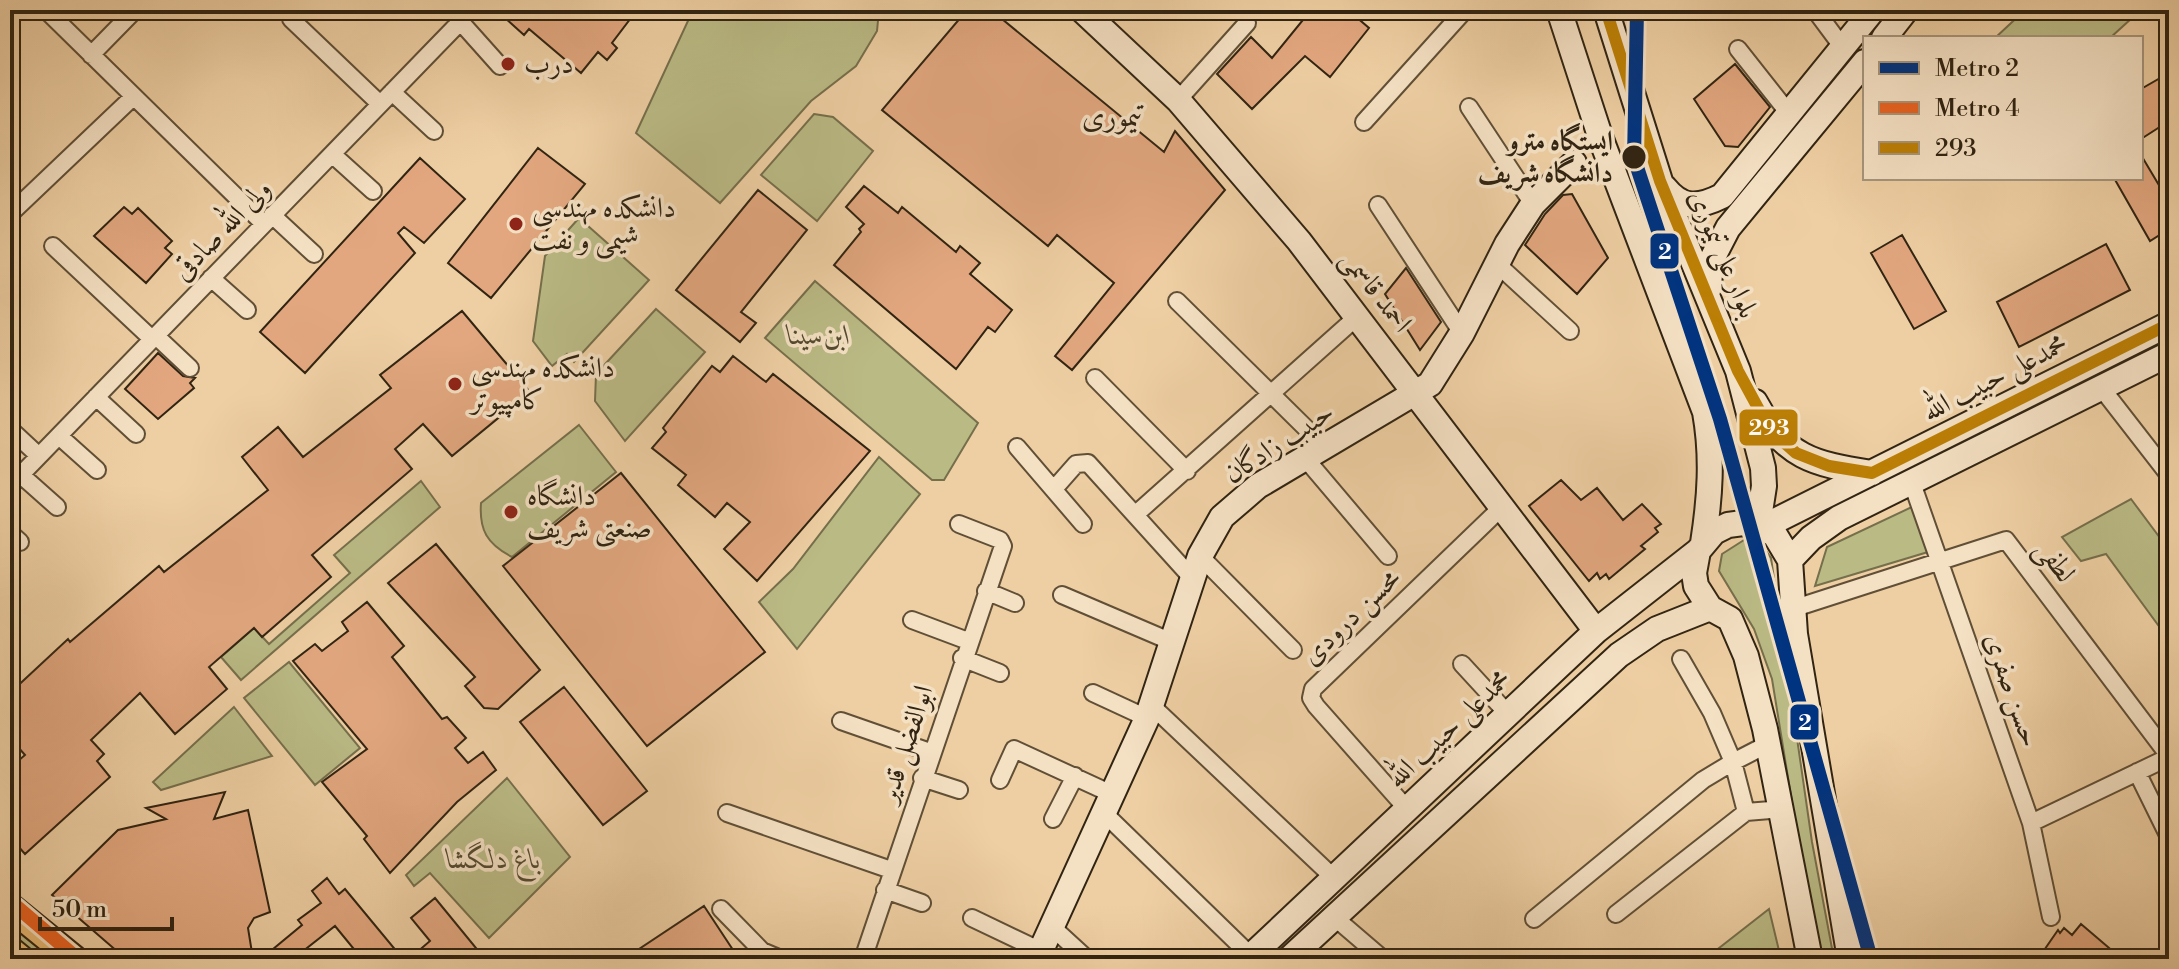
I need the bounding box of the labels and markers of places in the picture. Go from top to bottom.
place label: درب [524,47,574,82]
marker: درب [499,55,517,73]
place label: ایستگاه مترو دانشگاه شریف [1478,122,1613,191]
marker: ایستگاه مترو دانشگاه شریف [1620,143,1648,171]
place label: دانشکده مهندسی شیمی و نفت [532,191,676,259]
marker: دانشکده مهندسی شیمی و نفت [507,215,525,233]
place label: دانشکده مهندسی کامپیوتر [468,351,615,418]
marker: دانشکده مهندسی کامپیوتر [446,375,464,393]
place label: دانشگاه صنعتی شریف [527,478,652,548]
marker: دانشگاه صنعتی شریف [502,503,520,521]

